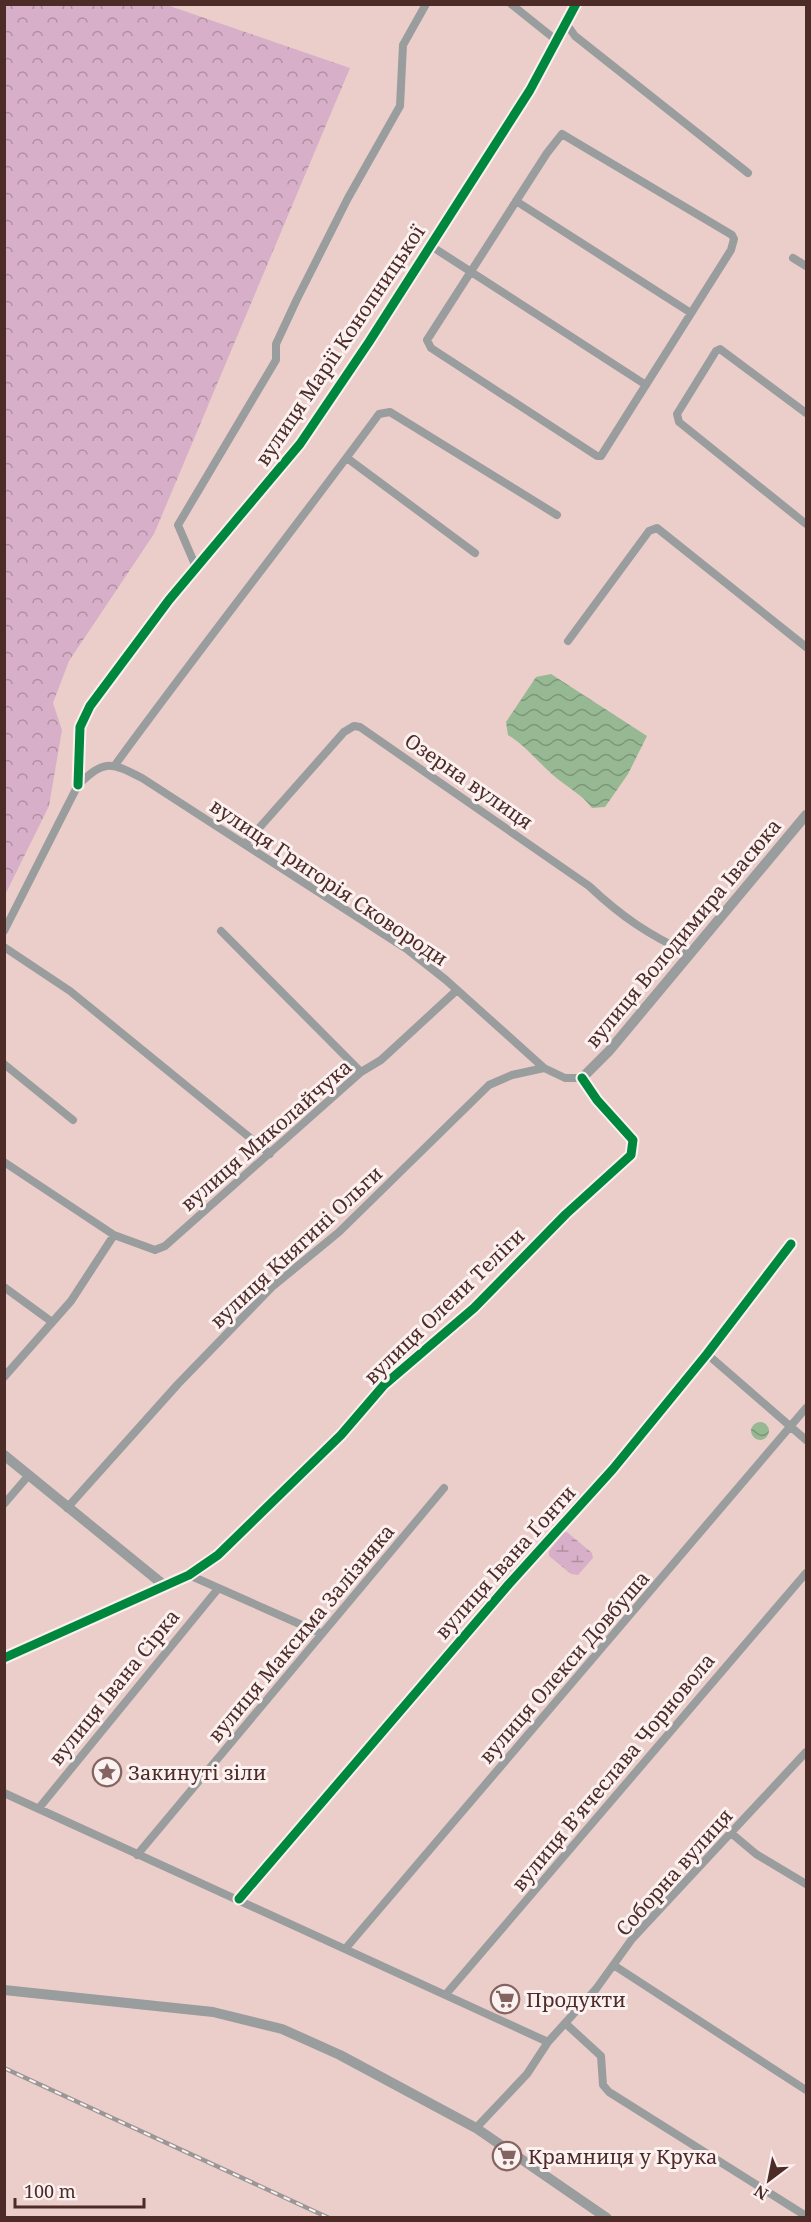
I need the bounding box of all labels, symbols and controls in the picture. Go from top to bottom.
street label: вулиця Марії Конопницької [249,219,431,471]
street label: Озерна вулиця [400,727,538,835]
street label: вулиця Григорія Сковороди [205,792,453,972]
street label: вулиця Володимира Івасюка [579,813,787,1053]
street label: вулиця Миколайчука [175,1053,357,1217]
street label: вулиця Княгині Ольги [204,1160,388,1334]
street label: вулиця Олени Теліги [358,1222,530,1390]
street label: вулиця Івана Ґонти [429,1479,581,1645]
street label: вулиця Максима Залізняка [202,1518,400,1748]
street label: вулиця Олекси Довбуша [473,1565,655,1769]
street label: вулиця Івана Сірка [43,1604,185,1770]
street label: вулиця Вʼячеслава Чорновола [505,1647,721,1897]
place icon: Закинуті зіли [91,1756,123,1788]
place label: Закинуті зіли [128,1759,266,1786]
street label: Соборна вулиця [610,1803,738,1941]
supermarket icon: Продукти [489,1983,521,2015]
place label: Продукти [526,1986,626,2013]
supermarket icon: Крамниця у Крука [491,2140,523,2172]
place label: Крамниця у Крука [528,2143,717,2170]
north arrow [739,2150,799,2210]
scale bar [15,2171,144,2209]
text: 100 m [24,2179,76,2203]
text: N [750,2180,772,2205]

